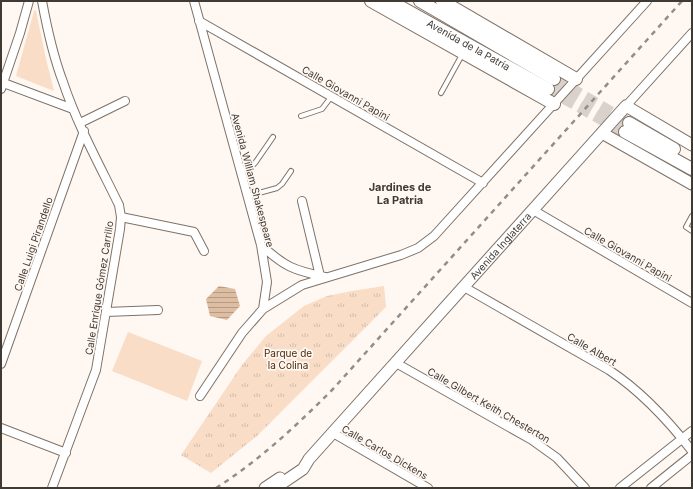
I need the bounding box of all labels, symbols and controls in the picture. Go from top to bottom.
street label: Avenida de la Patria [425,17,512,73]
street label: Calle Giovanni Papini [300,63,392,123]
street label: Avenida William Shakespeare [229,112,277,249]
district label: Jardines de La Patria [369,180,432,207]
street label: Calle Luigi Pirandello [11,195,55,293]
street label: Avenida Inglaterra [467,210,533,282]
street label: Calle Enrique Gómez Carrillo [82,220,116,356]
street label: Calle Giovanni Papini [582,224,674,284]
street label: Calle Albert [565,330,619,368]
park label: Parque de la Colina [264,347,312,371]
street label: Calle Gilbert Keith Chesterton [426,365,553,445]
street label: Calle Carlos Dickens [340,422,430,482]

